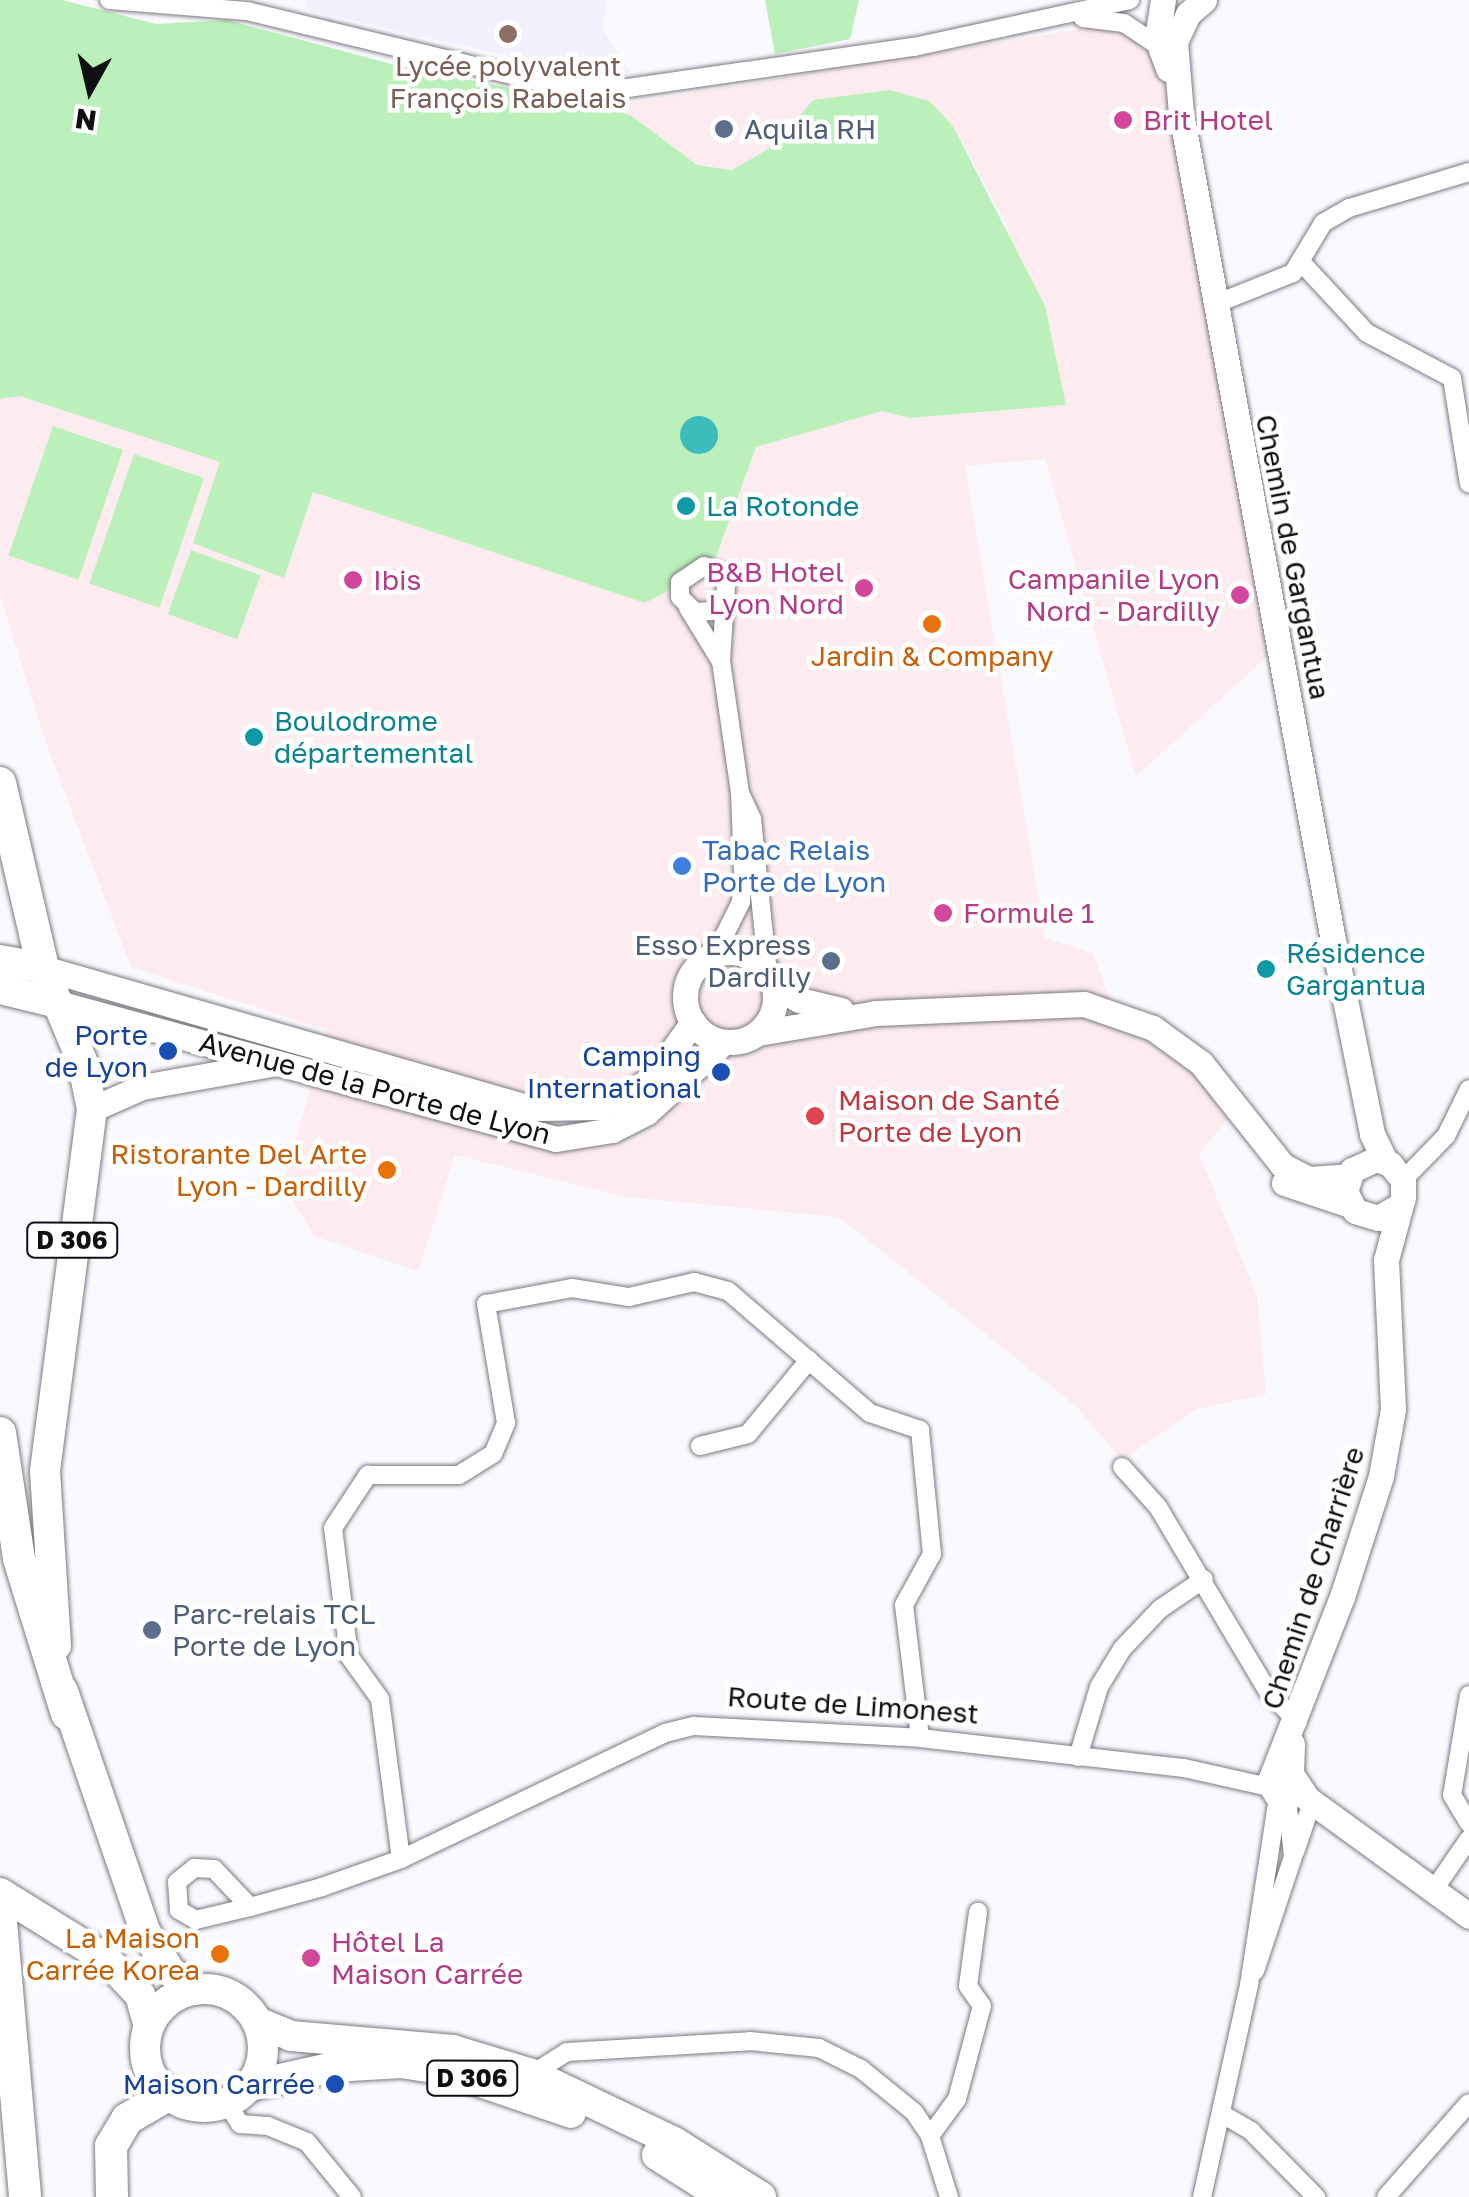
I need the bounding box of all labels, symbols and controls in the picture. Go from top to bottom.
marker: Lycée polyvalent François Rabelais [497,23,519,45]
north arrow [40,40,140,140]
place label: Lycée polyvalent François Rabelais [390,49,626,115]
text: N [73,102,99,138]
place label: Brit Hotel [1143,103,1273,137]
marker: Brit Hotel [1112,109,1134,131]
place label: Aquila RH [744,112,876,146]
marker: Aquila RH [713,118,735,140]
street label: Chemin de Gargantua [1249,412,1337,702]
place label: La Rotonde [706,489,859,523]
marker: La Rotonde [675,495,697,517]
place label: B&B Hotel Lyon Nord [706,555,844,621]
place label: Campanile Lyon Nord - Dardilly [1008,562,1220,628]
place label: Ibis [373,563,421,597]
marker: Ibis [342,569,364,591]
marker: B&B Hotel Lyon Nord [853,577,875,599]
marker: Campanile Lyon Nord - Dardilly [1229,584,1251,606]
marker: Jardin & Company [921,613,943,635]
place label: Jardin & Company [811,639,1053,673]
place label: Boulodrome départemental [274,704,473,770]
marker: Boulodrome départemental [243,726,265,748]
place label: Tabac Relais Porte de Lyon [702,833,886,899]
marker: Tabac Relais Porte de Lyon [671,855,693,877]
place label: Formule 1 [963,896,1094,930]
marker: Formule 1 [932,902,954,924]
place label: Esso Express Dardilly [634,928,811,994]
place label: Résidence Gargantua [1286,936,1426,1002]
marker: Esso Express Dardilly [820,950,842,972]
marker: Résidence Gargantua [1255,958,1277,980]
place label: Porte de Lyon [45,1018,148,1084]
street label: Avenue de la Porte de Lyon [196,1025,554,1151]
place label: Camping International [527,1039,701,1105]
marker: Porte de Lyon [157,1040,179,1062]
marker: Camping International [710,1061,732,1083]
place label: Maison de Santé Porte de Lyon [838,1083,1060,1149]
marker: Maison de Santé Porte de Lyon [802,1103,828,1129]
place label: Ristorante Del Arte Lyon - Dardilly [110,1137,367,1203]
marker: Ristorante Del Arte Lyon - Dardilly [376,1159,398,1181]
road number: D 306 [24,1220,120,1260]
street label: Chemin de Charrière [1255,1443,1371,1713]
place label: Parc-relais TCL Porte de Lyon [172,1597,375,1663]
marker: Parc-relais TCL Porte de Lyon [141,1619,163,1641]
street label: Route de Limonest [726,1679,980,1731]
place label: La Maison Carrée Korea [26,1921,200,1987]
place label: Hôtel La Maison Carrée [331,1925,523,1991]
marker: La Maison Carrée Korea [209,1943,231,1965]
marker: Hôtel La Maison Carrée [300,1947,322,1969]
road number: D 306 [424,2058,520,2098]
place label: Maison Carrée [123,2067,315,2101]
marker: Maison Carrée [324,2073,346,2095]

